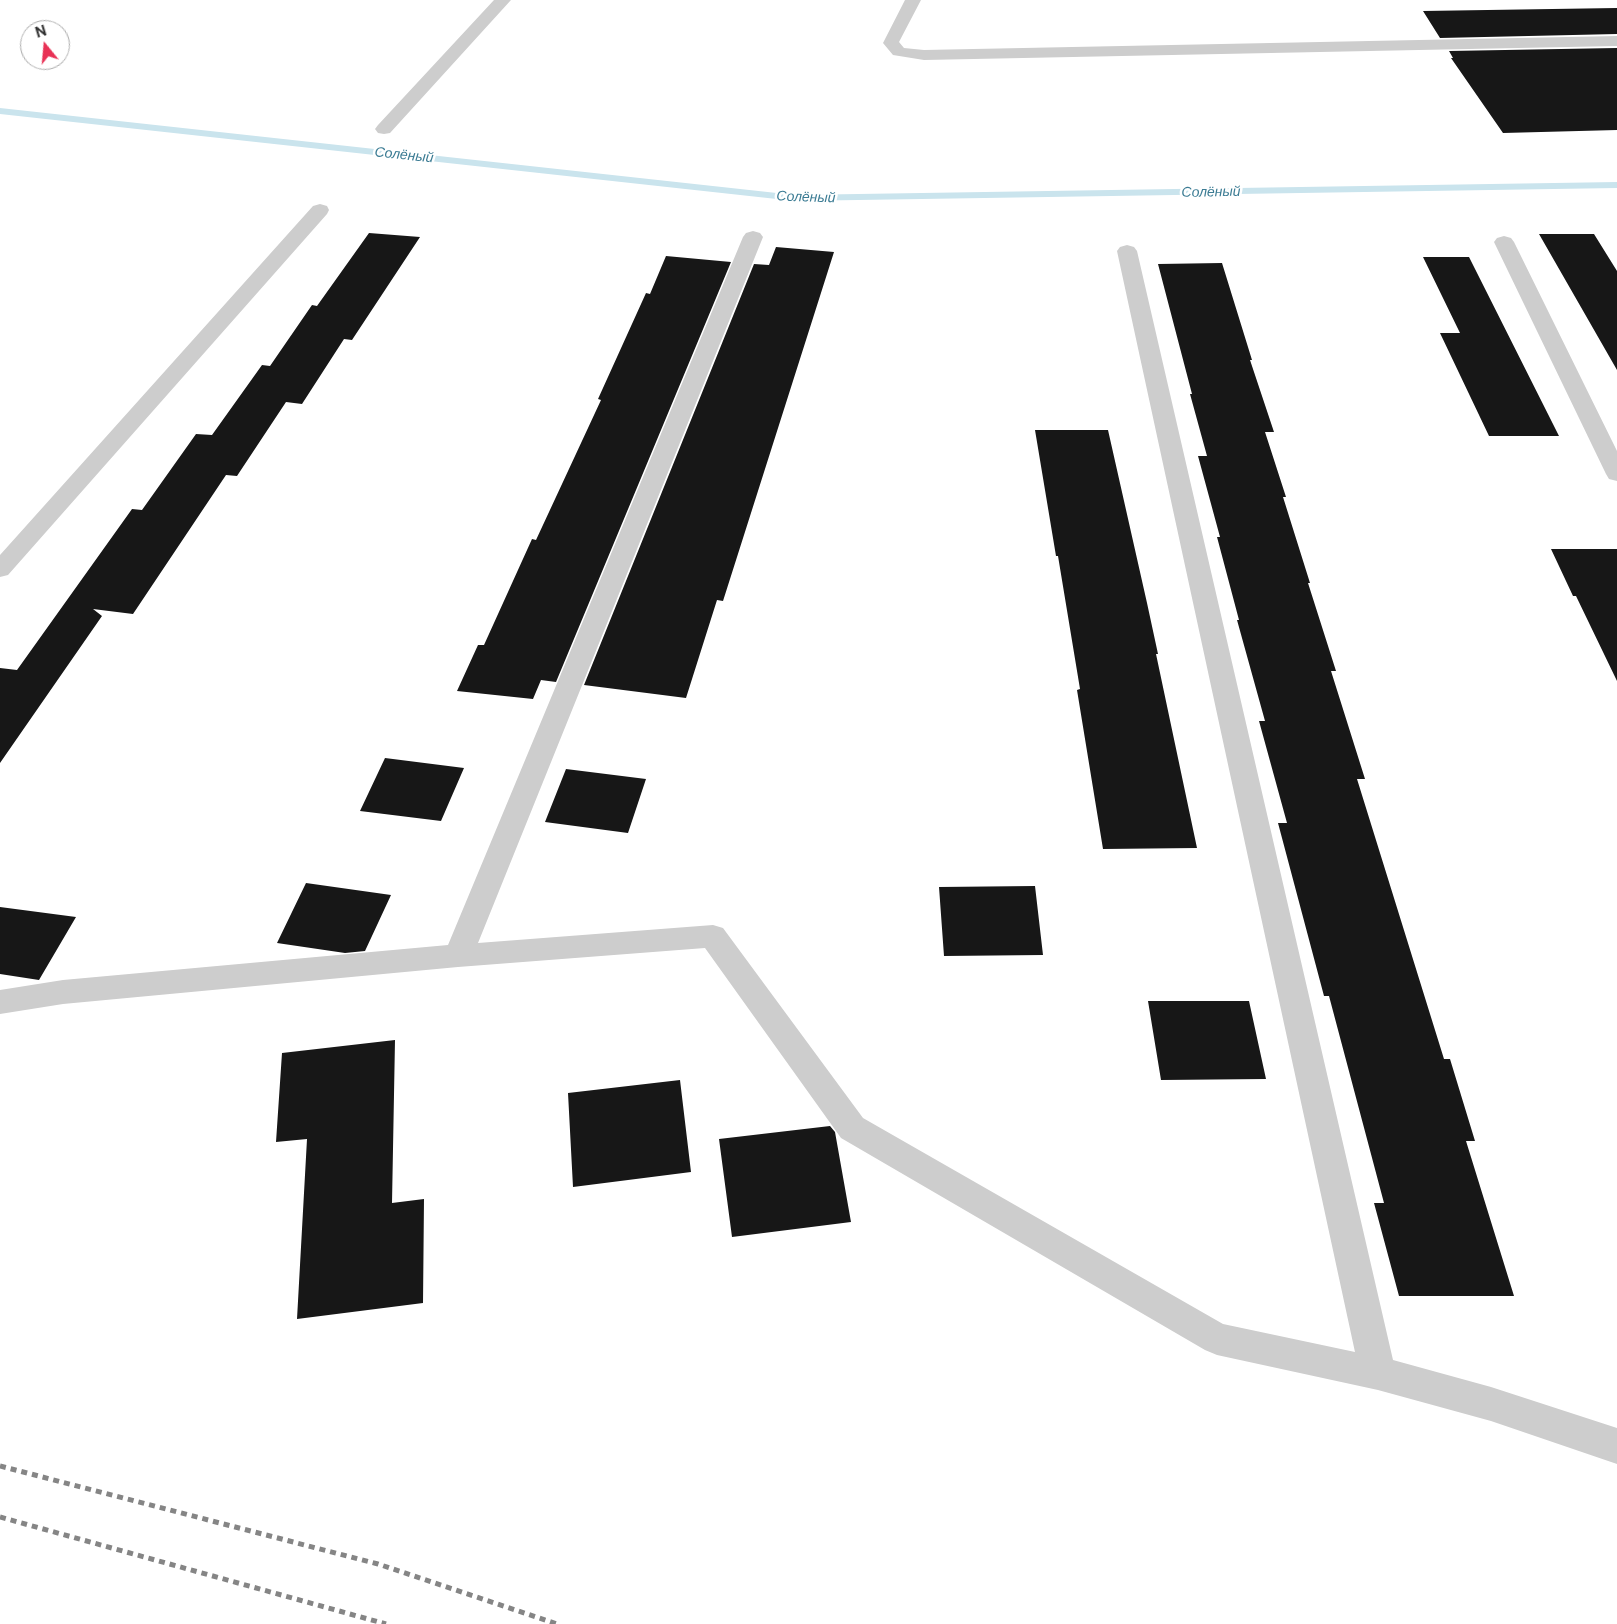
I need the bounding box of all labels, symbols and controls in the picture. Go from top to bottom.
north arrow [20,20,70,70]
text: N [33,22,48,41]
water label: Солёный [374,144,434,166]
water label: Солёный [1181,183,1241,201]
water label: Солёный [776,188,836,206]

